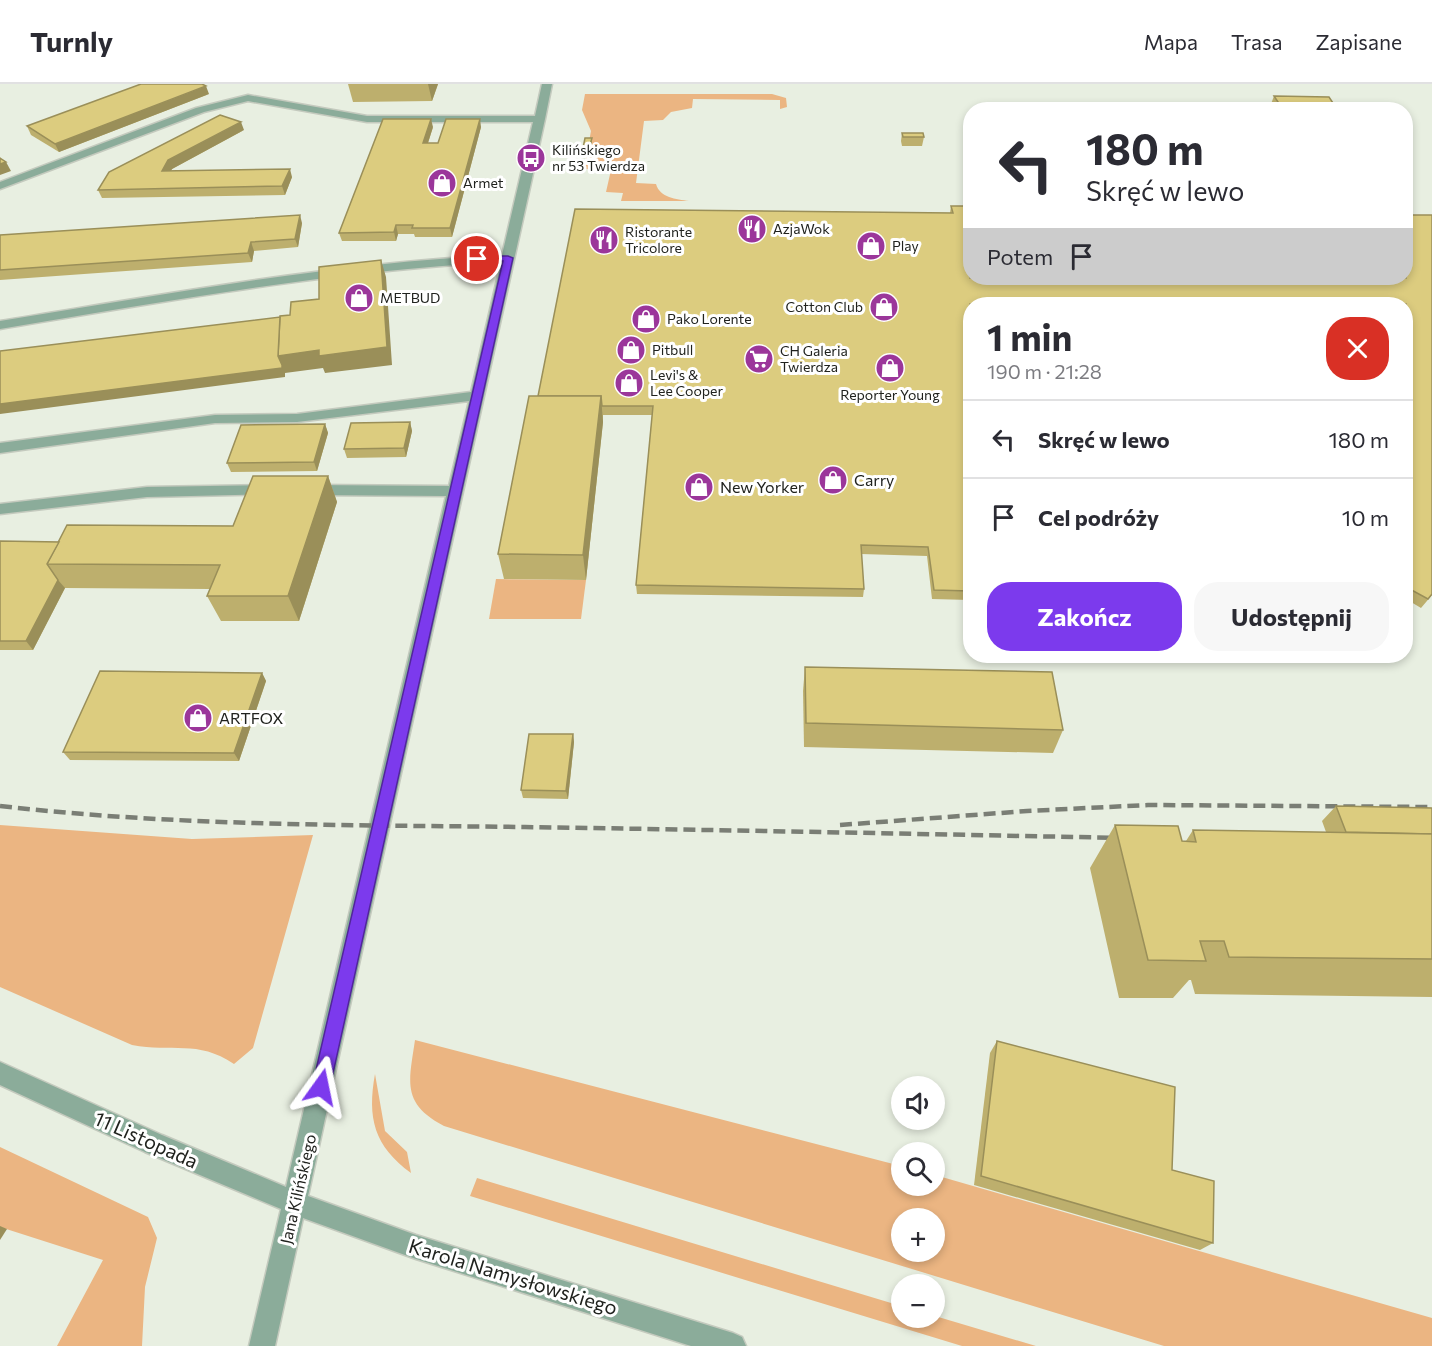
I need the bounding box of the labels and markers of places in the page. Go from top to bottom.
place label: Kilińskiego nr 53 Twierdza [552,141,645,174]
bus stop icon: Kilińskiego nr 53 Twierdza [515,142,547,174]
shop icon: Armet [426,167,458,199]
place label: Armet [463,174,504,191]
restaurant icon: AzjaWok [736,213,768,245]
place label: AzjaWok [773,220,830,237]
place label: Ristorante Tricolore [625,223,692,256]
restaurant icon: Ristorante Tricolore [588,224,620,256]
shop icon: Play [855,230,887,262]
pin [451,233,502,284]
place label: Play [892,237,919,254]
shop icon: METBUD [343,282,375,314]
place label: METBUD [380,289,440,306]
shop icon: Cotton Club [868,291,900,323]
place label: Cotton Club [785,298,863,315]
shop icon: Pako Lorente [630,303,662,335]
place label: Pako Lorente [667,310,752,327]
shop icon: Pitbull [615,334,647,366]
place label: Pitbull [652,341,693,358]
place label: CH Galeria Twierdza [780,342,848,375]
supermarket icon: CH Galeria Twierdza [743,343,775,375]
shop icon: Reporter Young [874,352,906,384]
place label: Levi's & Lee Cooper [650,366,723,399]
shop icon: Levi's & Lee Cooper [613,367,645,399]
place label: Reporter Young [840,386,940,403]
shop icon: Carry [817,464,849,496]
place label: Carry [854,470,894,489]
shop icon: New Yorker [683,471,715,503]
place label: New Yorker [720,477,805,496]
shop icon: ARTFOX [182,702,214,734]
place label: ARTFOX [219,708,283,727]

